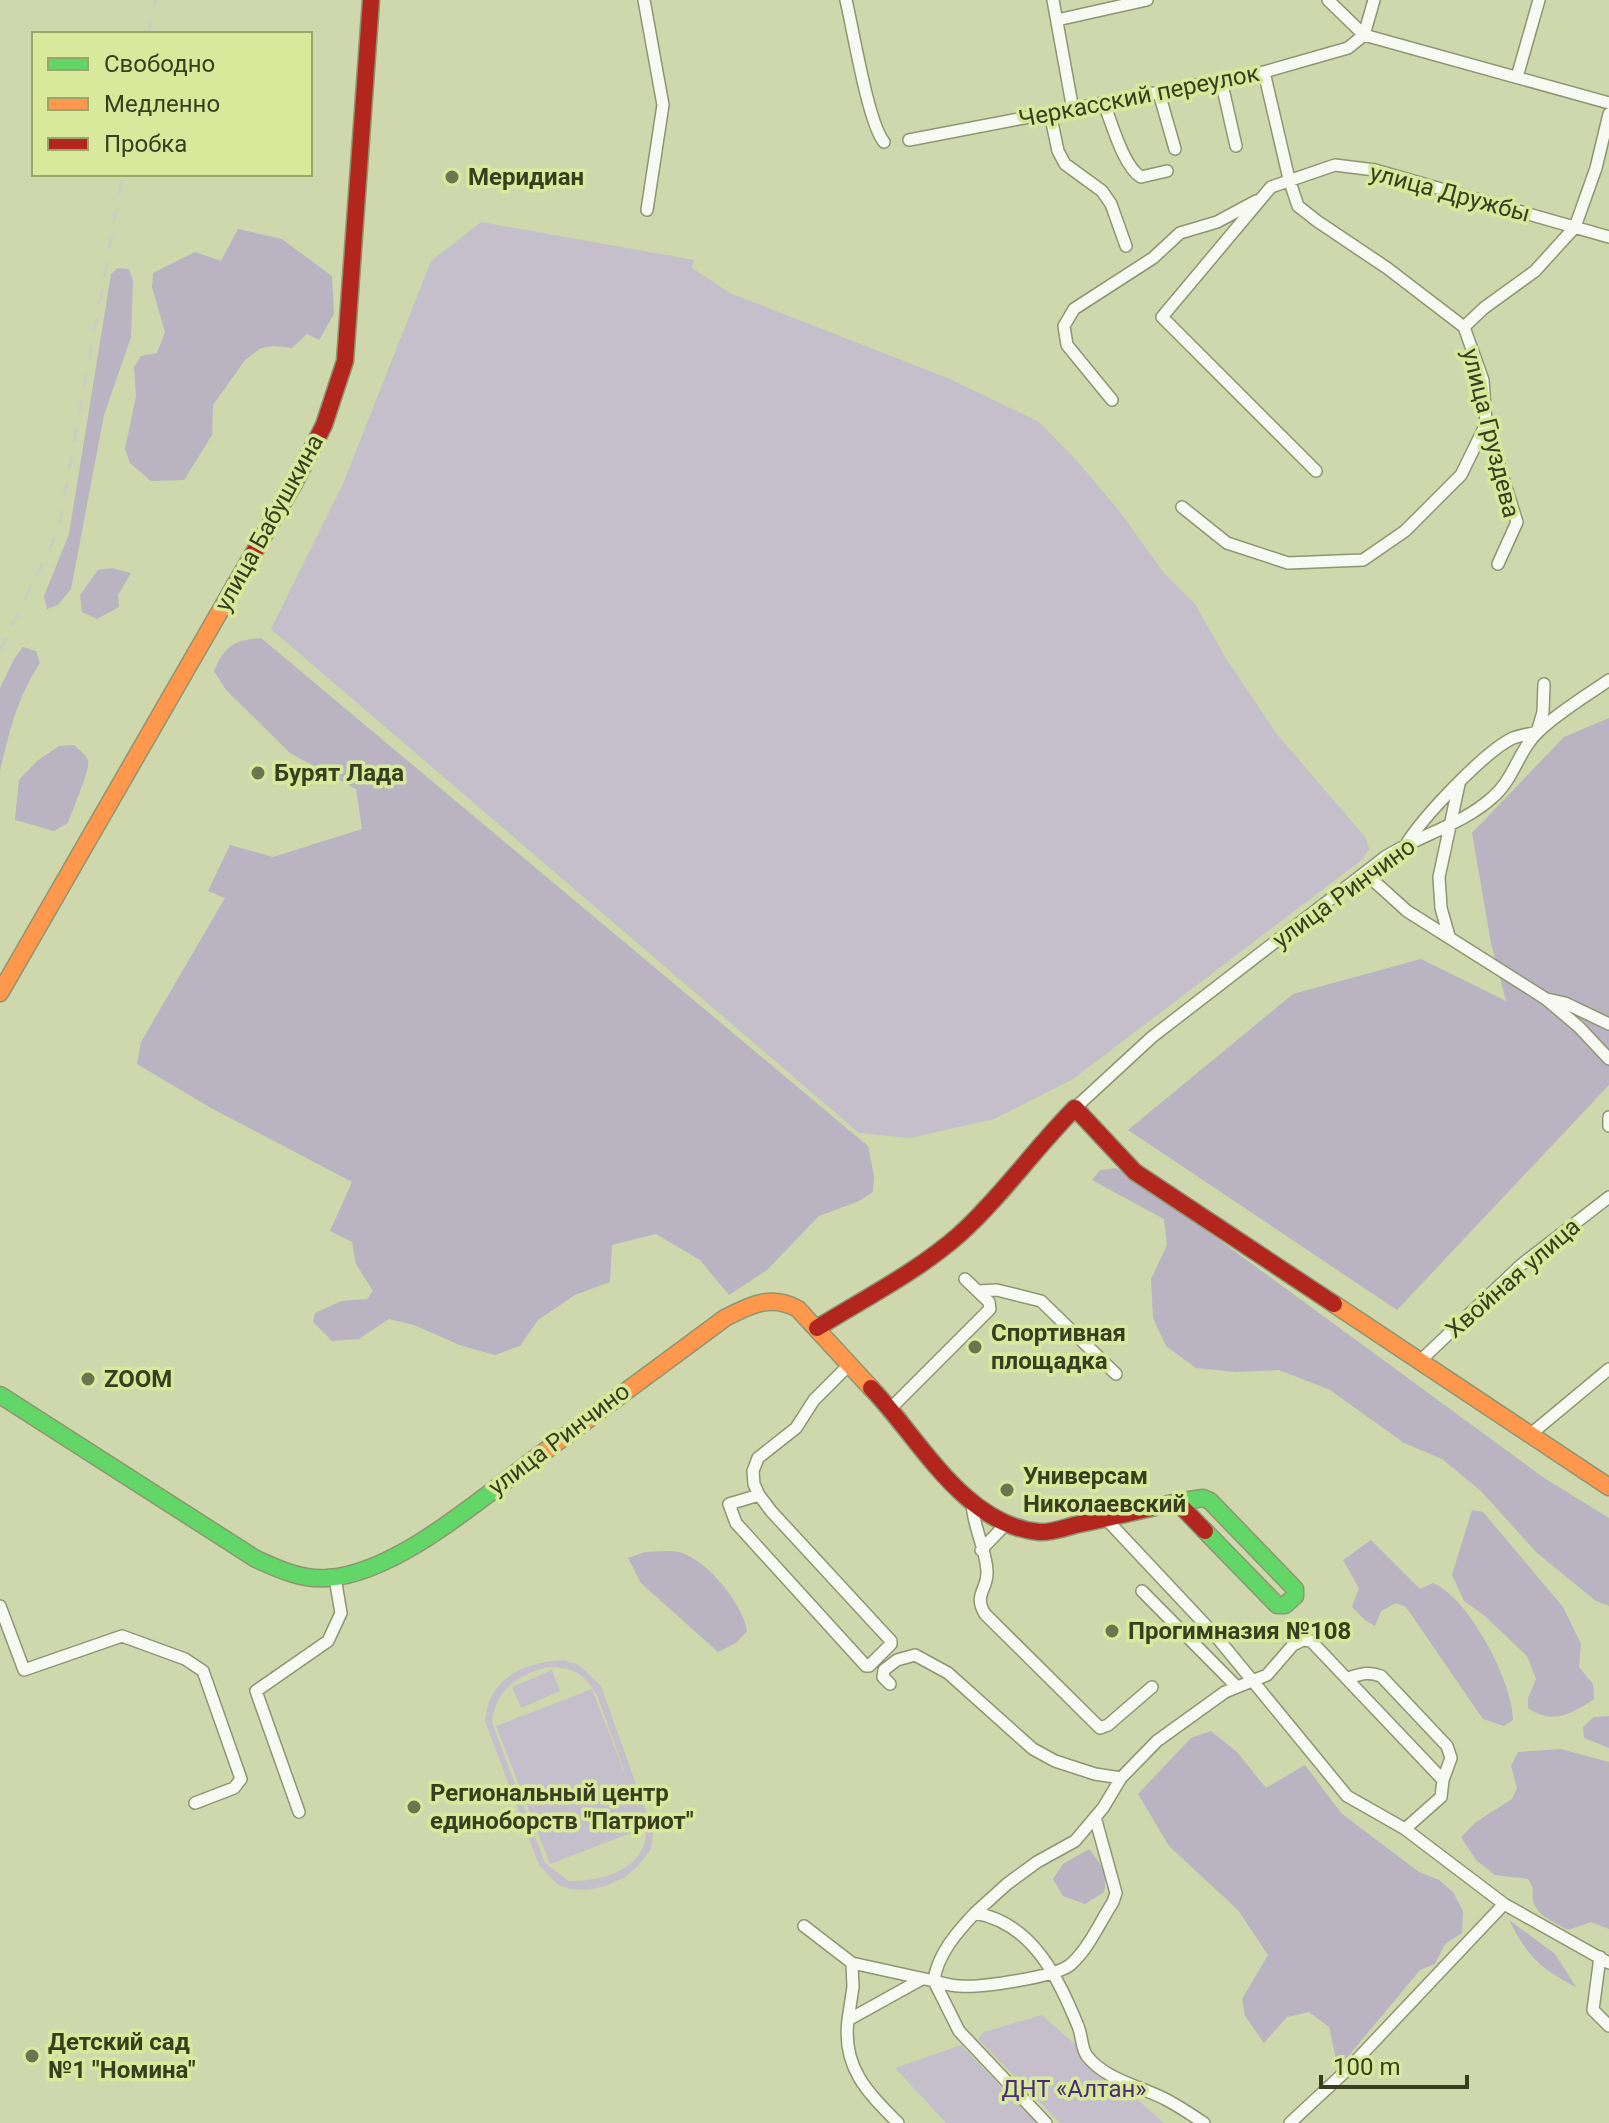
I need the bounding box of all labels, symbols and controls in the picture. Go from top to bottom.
legend [32,32,312,176]
text: Свободно [104,50,215,78]
street label: Черкасский переулок [1016,59,1262,133]
text: Медленно [104,90,220,118]
text: Пробка [104,130,187,158]
street label: улица Дружбы [1367,158,1533,228]
place label: Меридиан [468,163,584,191]
marker: Меридиан [443,168,461,186]
street label: улица Груздева [1456,345,1526,521]
street label: улица Бабушкина [209,430,329,616]
place label: Бурят Лада [274,759,404,787]
marker: Бурят Лада [249,764,267,782]
street label: улица Ринчино [1267,832,1421,954]
street label: Хвойная улица [1440,1212,1586,1344]
place label: Спортивная площадка [991,1319,1126,1375]
marker: Спортивная площадка [966,1338,984,1356]
place label: ZOOM [104,1365,172,1393]
marker: ZOOM [79,1370,97,1388]
street label: улица Ринчино [483,1377,635,1501]
place label: Универсам Николаевский [1023,1462,1186,1518]
marker: Универсам Николаевский [998,1481,1016,1499]
place label: Прогимназия №108 [1128,1617,1351,1645]
marker: Прогимназия №108 [1103,1622,1121,1640]
place label: Региональный центр единоборств "Патриот" [430,1779,694,1835]
marker: Региональный центр единоборств "Патриот" [405,1798,423,1816]
place label: Детский сад №1 "Номина" [48,2028,196,2084]
scale bar [1321,2039,1467,2089]
marker: Детский сад №1 "Номина" [23,2047,41,2065]
text: 100 m [1333,2053,1400,2081]
park label: ДНТ «Алтан» [1001,2075,1147,2103]

